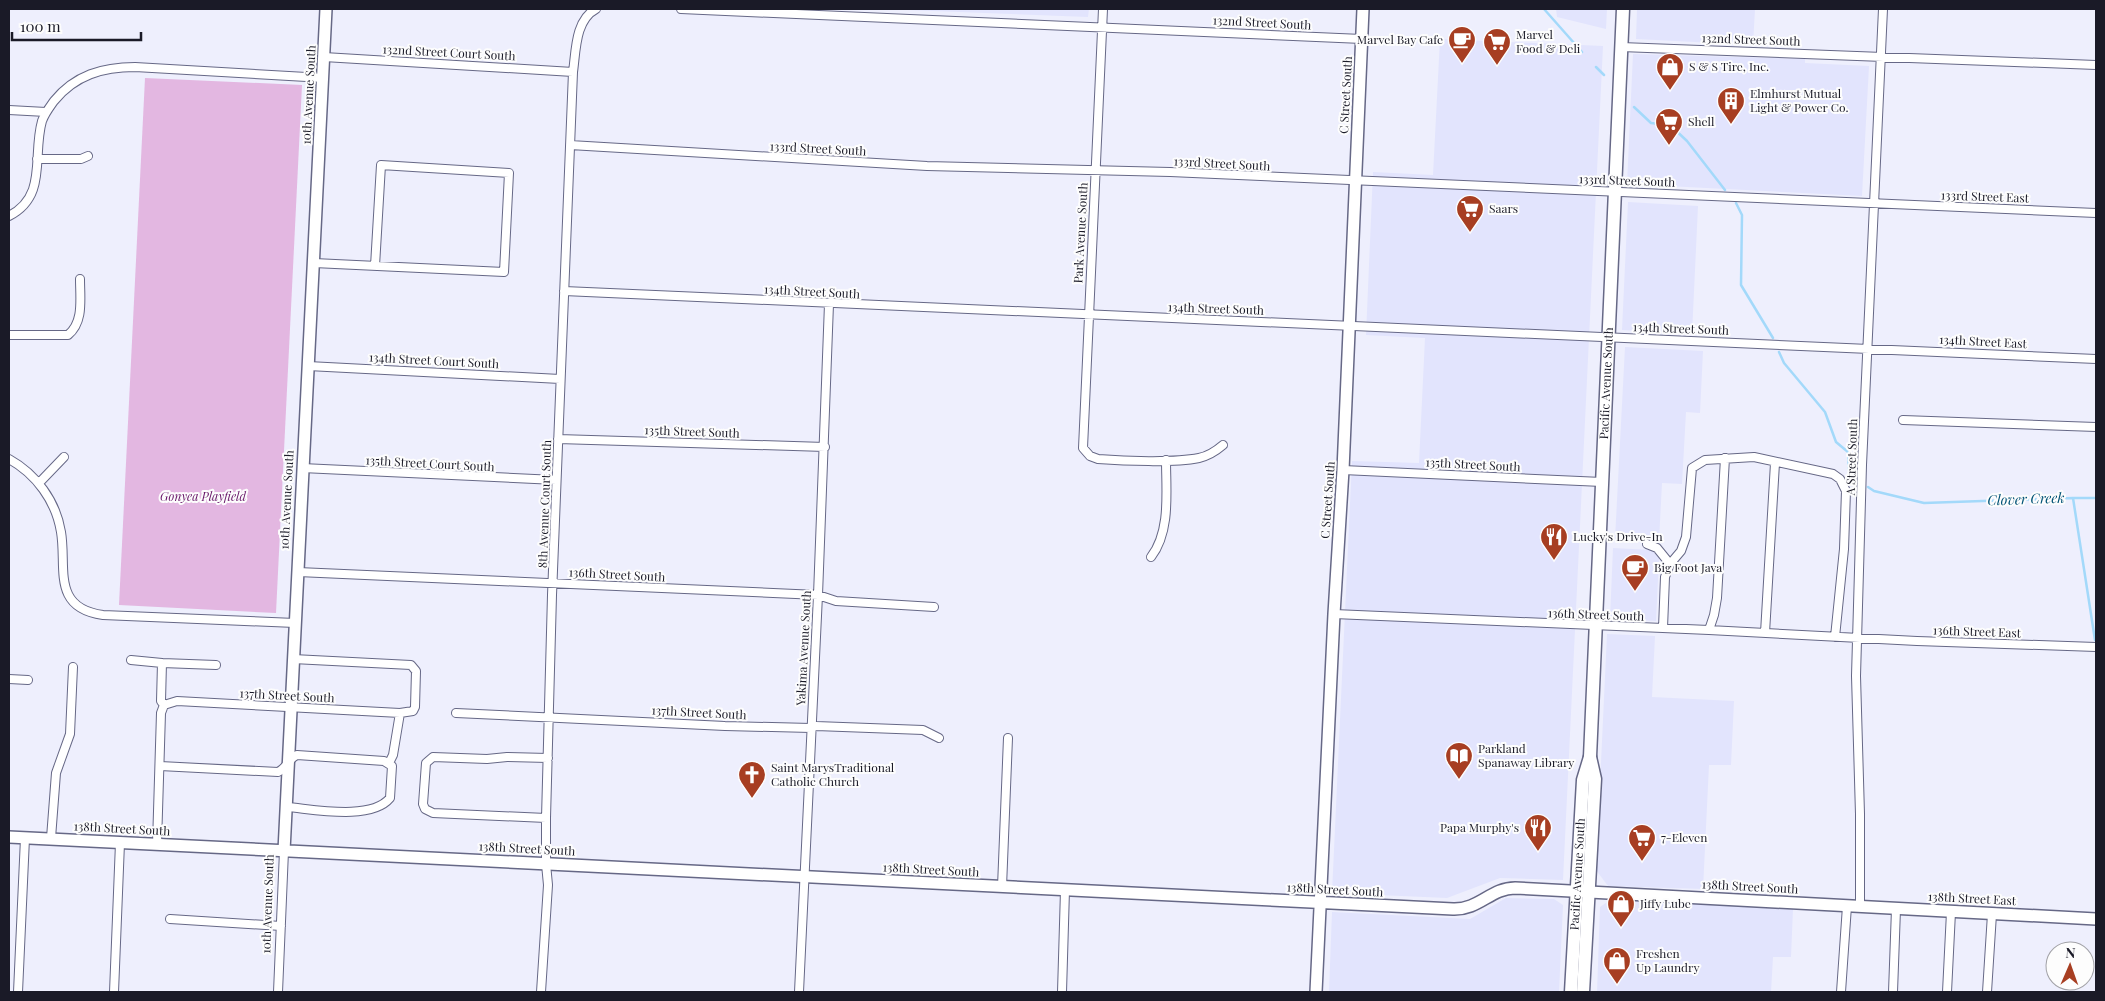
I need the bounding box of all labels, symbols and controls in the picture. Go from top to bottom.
scale bar [12,10,141,42]
street label: 132nd Street South [1212,11,1312,33]
text: 100 m [20,16,61,36]
cafe icon: Marvel Bay Cafe [1447,25,1477,64]
place label: Marvel Food & Deli [1516,26,1581,56]
supermarket icon: Marvel Food & Deli [1482,27,1512,66]
street label: 132nd Street South [1701,29,1801,49]
place label: Marvel Bay Cafe [1357,31,1443,47]
street label: 132nd Street Court South [382,41,516,63]
street label: 10th Avenue South [297,45,319,145]
shop icon: S & S Tire, Inc. [1655,52,1685,91]
street label: C Street South [1335,56,1355,134]
place label: S & S Tire, Inc. [1689,58,1769,74]
place label: Elmhurst Mutual Light & Power Co. [1750,85,1849,115]
building icon: Elmhurst Mutual Light & Power Co. [1716,86,1746,125]
supermarket icon: Shell [1654,107,1684,146]
place label: Shell [1688,113,1715,129]
street label: 133rd Street South [769,137,867,159]
street label: 133rd Street South [1173,152,1271,174]
street label: 133rd Street South [1579,170,1676,190]
street label: Park Avenue South [1069,182,1091,284]
street label: 133rd Street East [1941,186,2030,206]
supermarket icon: Saars [1455,194,1485,233]
place label: Saars [1489,200,1518,216]
street label: 134th Street South [764,280,861,302]
street label: 134th Street South [1168,298,1264,318]
street label: 134th Street South [1633,318,1729,338]
street label: Pacific Avenue South [1595,327,1616,440]
street label: 134th Street East [1939,331,2028,351]
street label: 134th Street Court South [369,349,500,371]
street label: A Street South [1842,418,1860,497]
street label: 135th Street South [644,421,740,441]
street label: 8th Avenue Court South [534,440,554,568]
street label: 10th Avenue South [275,450,297,550]
street label: 135th Street Court South [365,452,495,474]
street label: 135th Street South [1425,454,1521,474]
street label: C Street South [1316,461,1338,539]
park label: Gonyea Playfield [160,488,246,504]
water label: Clover Creek [1987,488,2065,509]
restaurant icon: Lucky's Drive-In [1539,522,1569,561]
place label: Lucky's Drive-In [1573,528,1663,544]
cafe icon: Big Foot Java [1620,553,1650,592]
place label: Big Foot Java [1654,559,1722,575]
street label: 136th Street South [568,563,666,585]
street label: Yakima Avenue South [792,590,814,707]
street label: 136th Street South [1548,604,1645,624]
street label: 136th Street East [1933,621,2022,641]
street label: 137th Street South [239,685,335,705]
street label: 137th Street South [651,702,747,722]
place label: Parkland Spanaway Library [1478,740,1574,770]
library icon: Parkland Spanaway Library [1444,741,1474,780]
place label: Saint MarysTraditional Catholic Church [771,759,895,789]
church icon: Saint MarysTraditional Catholic Church [737,760,767,799]
restaurant icon: Papa Murphy's [1523,813,1553,852]
street label: 138th Street South [73,817,171,839]
street label: Pacific Avenue South [1566,818,1588,931]
place label: Papa Murphy's [1440,819,1519,835]
supermarket icon: 7-Eleven [1627,823,1657,862]
place label: 7-Eleven [1661,829,1707,845]
street label: 138th Street South [478,837,576,859]
street label: 10th Avenue South [257,854,277,954]
street label: 138th Street South [882,858,980,880]
street label: 138th Street South [1701,875,1799,897]
street label: 138th Street South [1286,878,1384,900]
street label: 138th Street East [1928,888,2017,908]
shop icon: Jiffy Lube [1606,889,1636,928]
place label: Jiffy Lube [1639,895,1691,911]
north arrow [2045,941,2095,991]
text: N [2065,943,2076,962]
place label: Freshen Up Laundry [1636,945,1699,975]
shop icon: Freshen Up Laundry [1602,946,1632,985]

